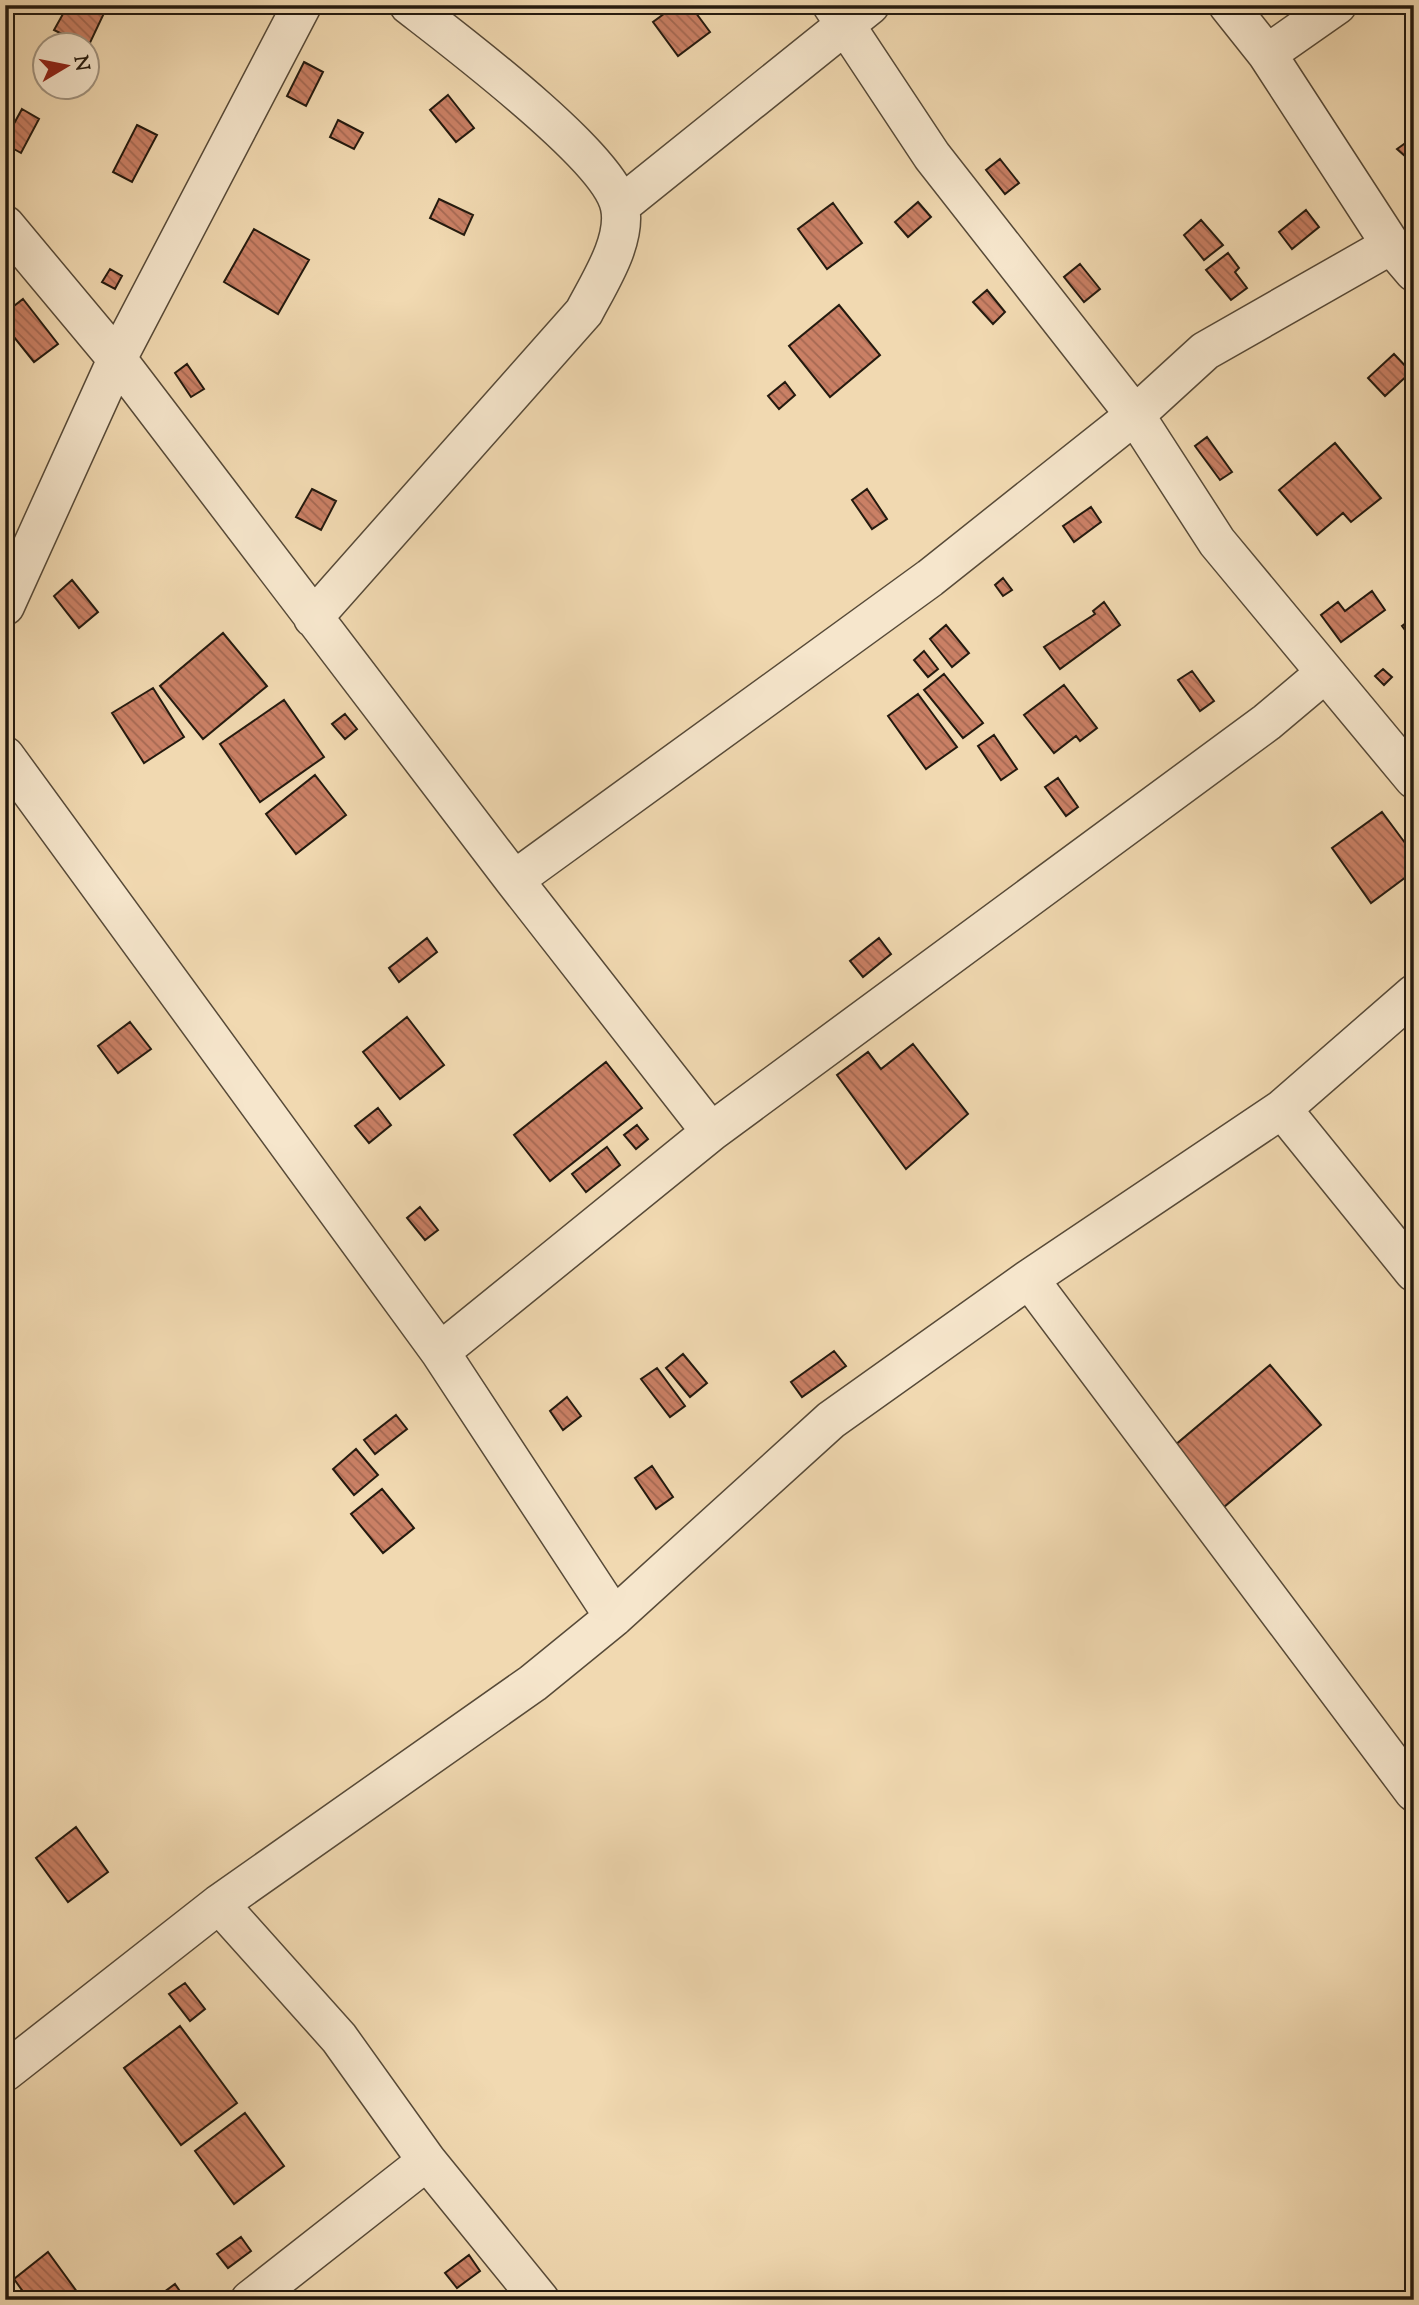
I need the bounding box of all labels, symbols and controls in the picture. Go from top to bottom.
north arrow [32,32,102,102]
text: N [66,54,95,73]

